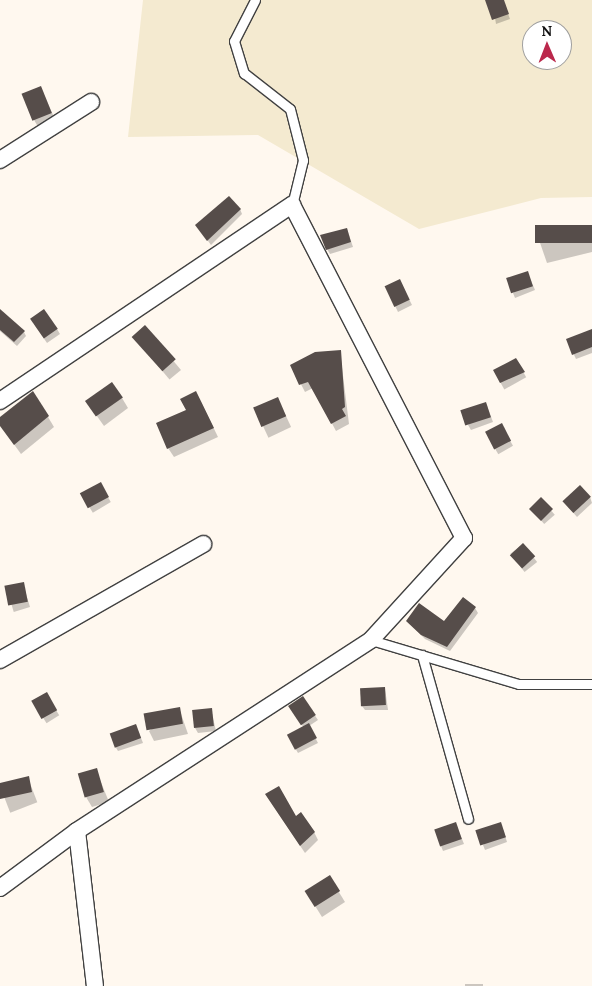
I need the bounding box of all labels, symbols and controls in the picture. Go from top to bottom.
north arrow [522,20,572,70]
text: N [541,22,552,40]

